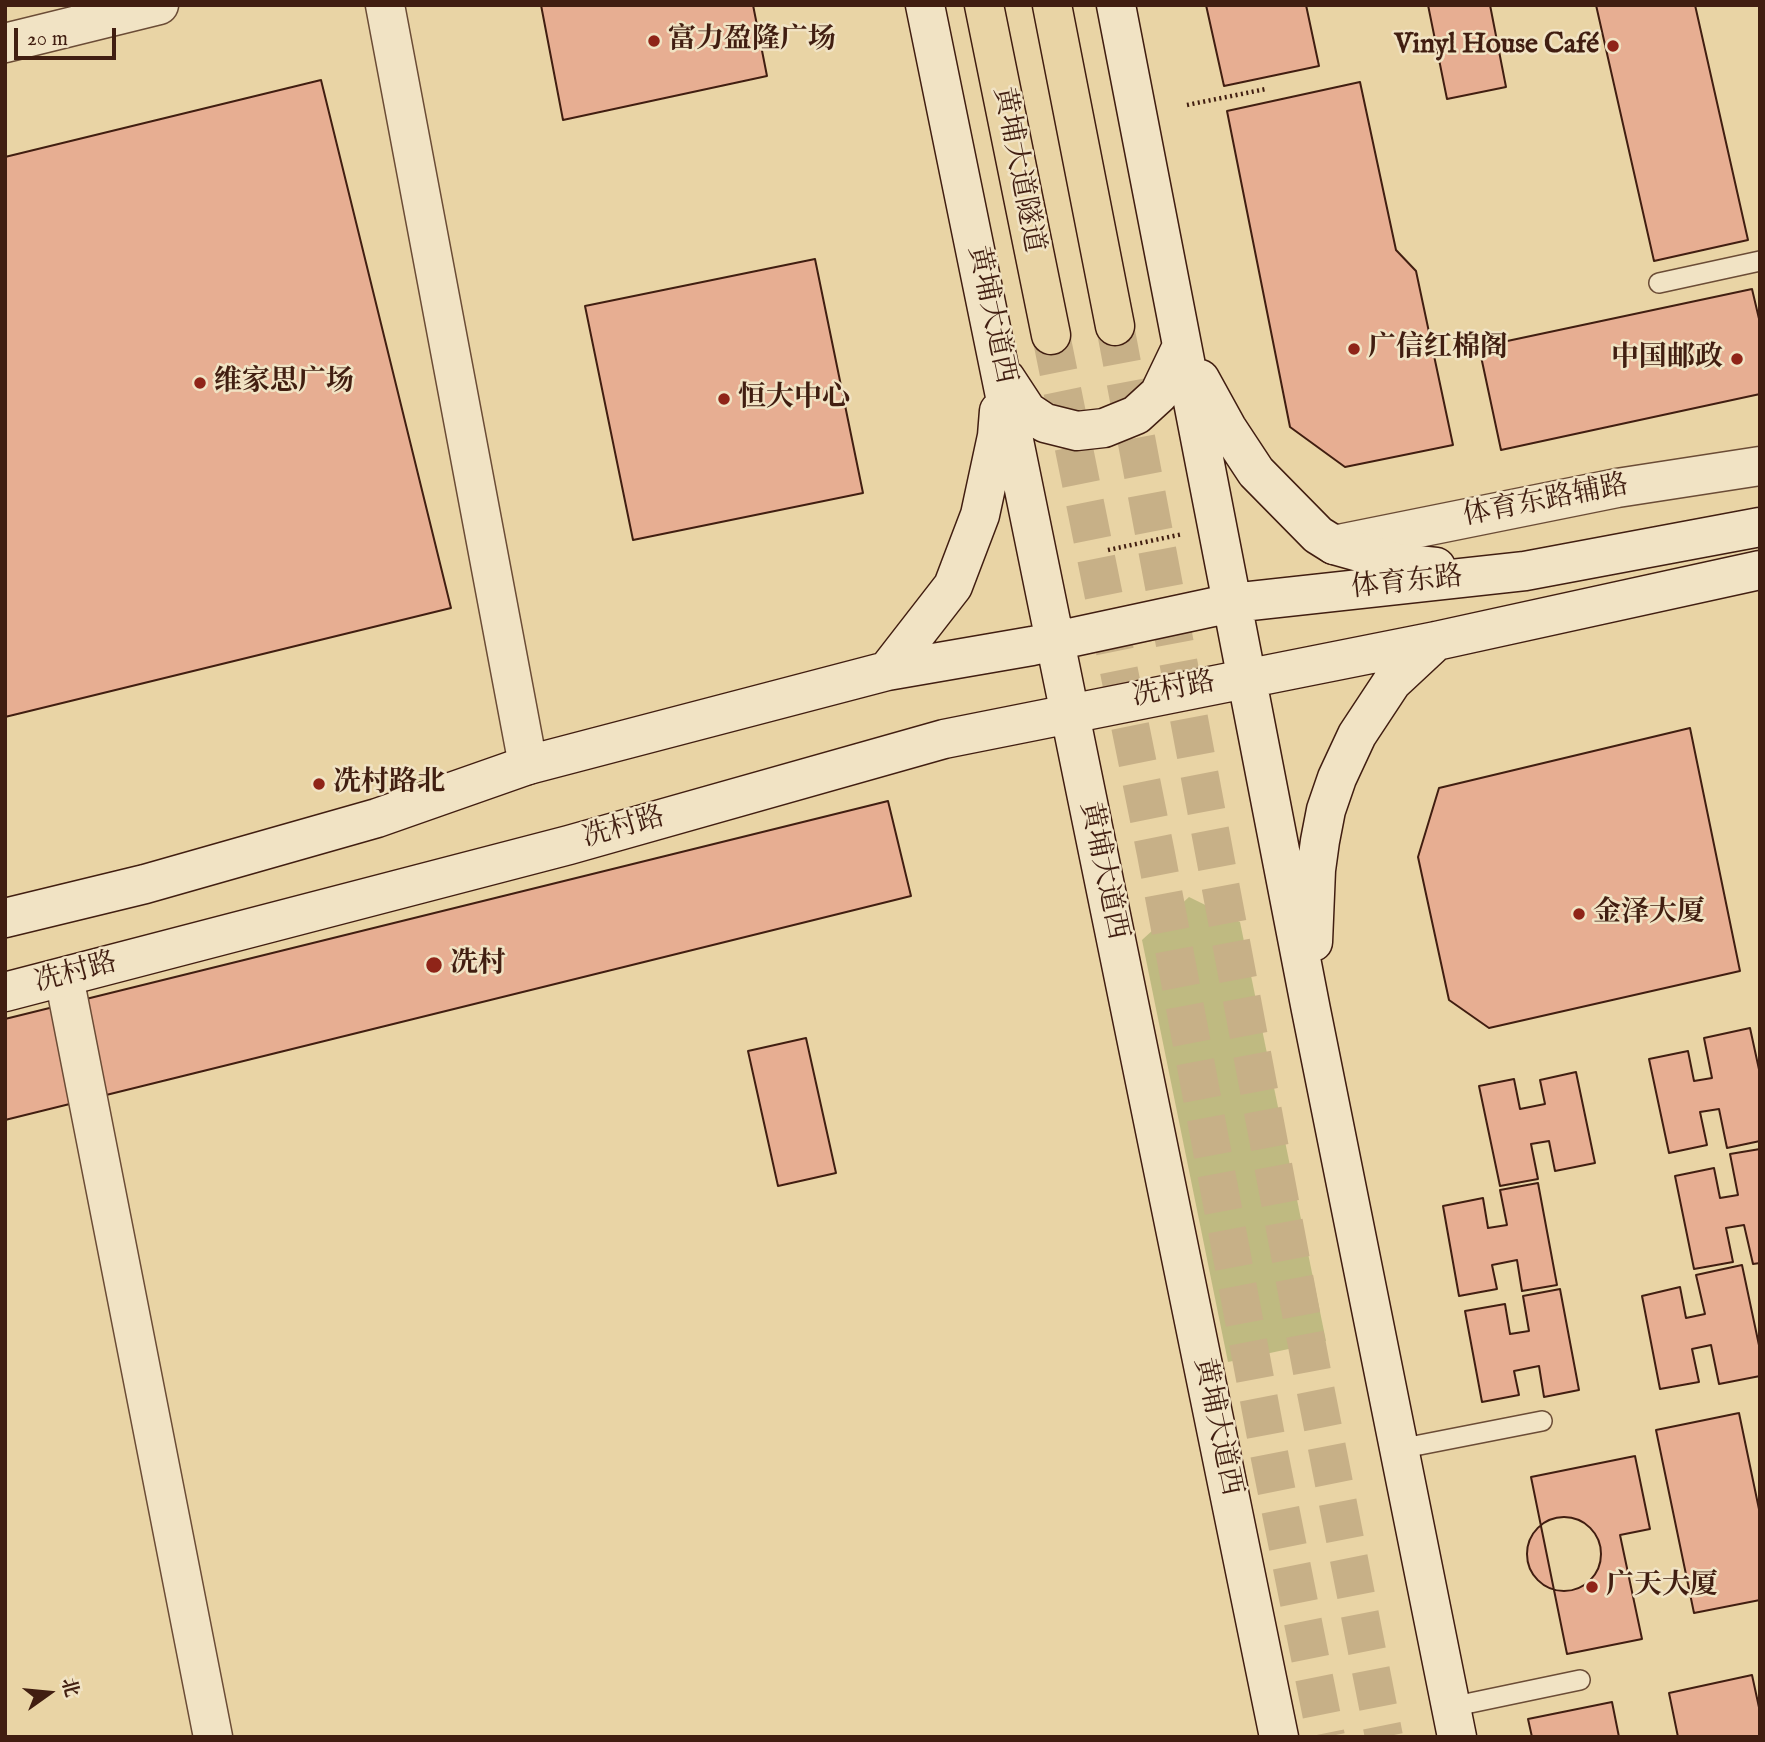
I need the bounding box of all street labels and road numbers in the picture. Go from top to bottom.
street label: 黄埔大道隧道 [984,84,1050,256]
street label: 黄埔大道西 [959,243,1021,387]
street label: 体育东路辅路 [1460,469,1632,535]
street label: 体育东路 [1350,561,1464,607]
street label: 冼村路 [1130,666,1218,716]
street label: 黄埔大道西 [1071,799,1133,943]
street label: 冼村路 [579,801,669,857]
street label: 冼村路 [31,947,121,1001]
street label: 黄埔大道西 [1185,1355,1247,1499]

